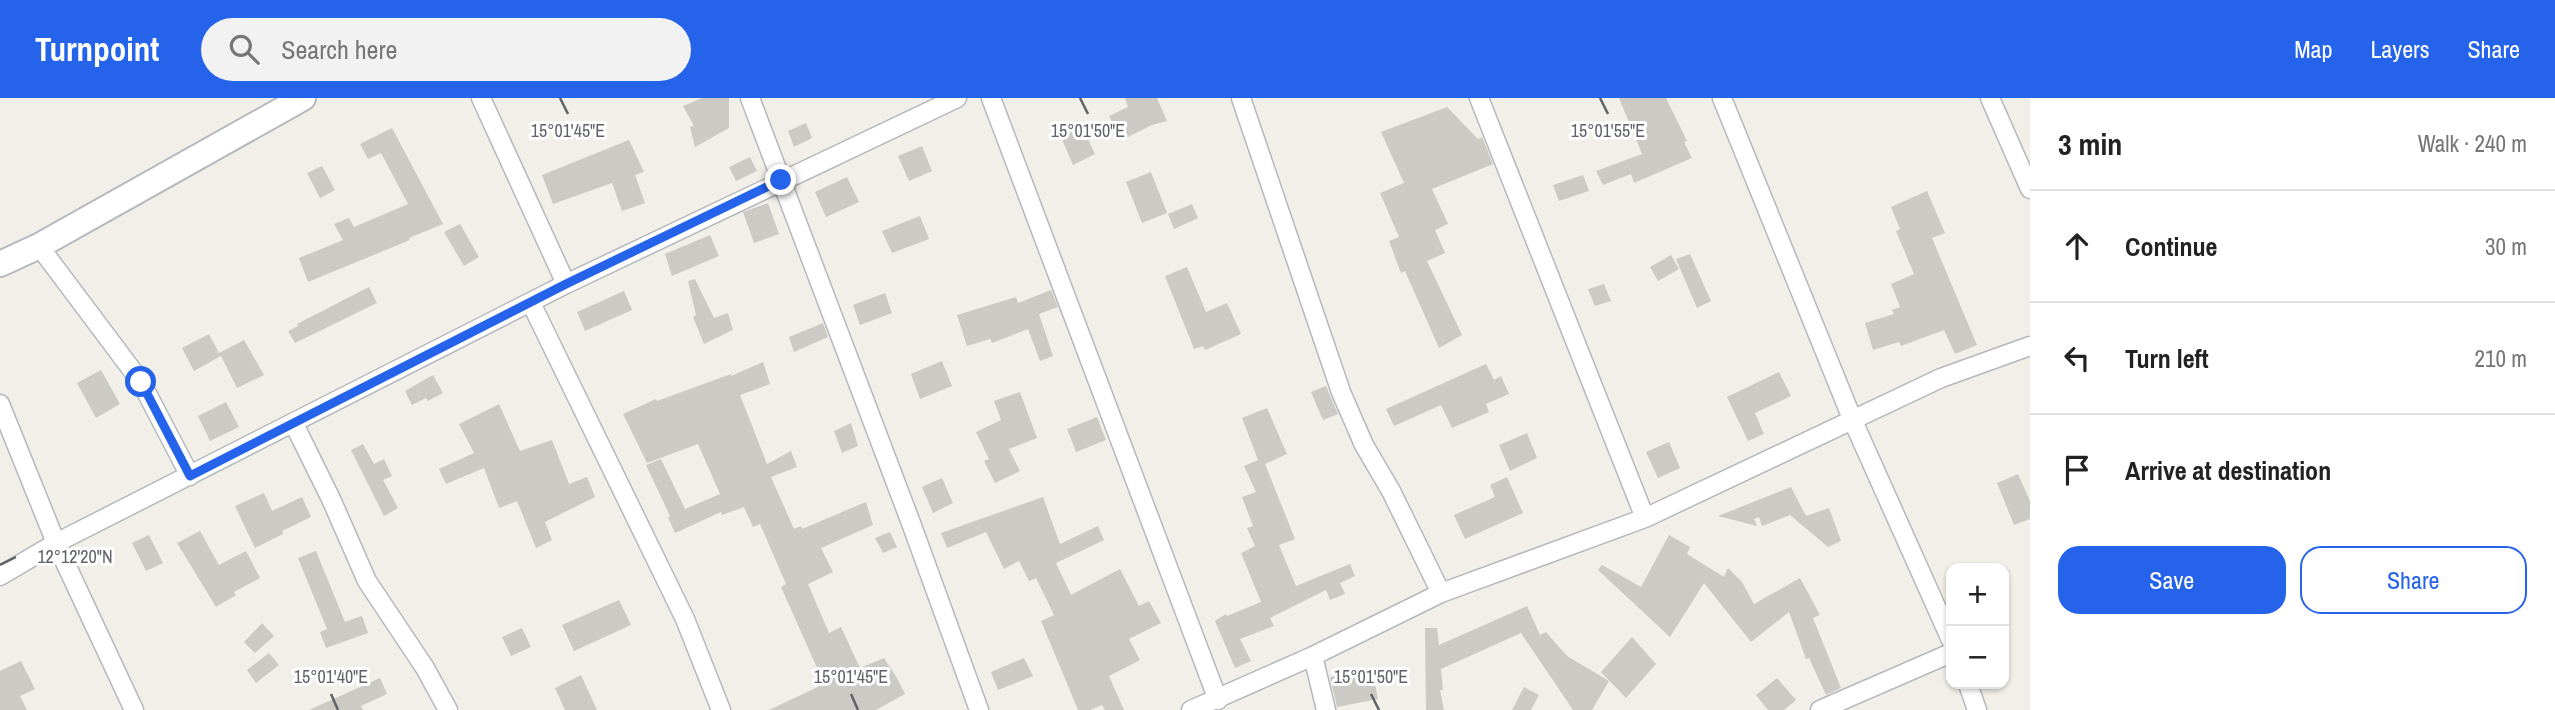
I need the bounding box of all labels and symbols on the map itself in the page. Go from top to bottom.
text: 15°01'45"E [531,118,605,143]
text: 15°01'50"E [1051,118,1125,143]
text: 15°01'55"E [1571,118,1645,143]
route end [765,164,796,195]
route start [125,366,156,397]
text: 12°12'20"N [37,544,113,569]
text: 15°01'40"E [294,664,368,689]
text: 15°01'45"E [814,664,888,689]
text: 15°01'50"E [1334,664,1408,689]

